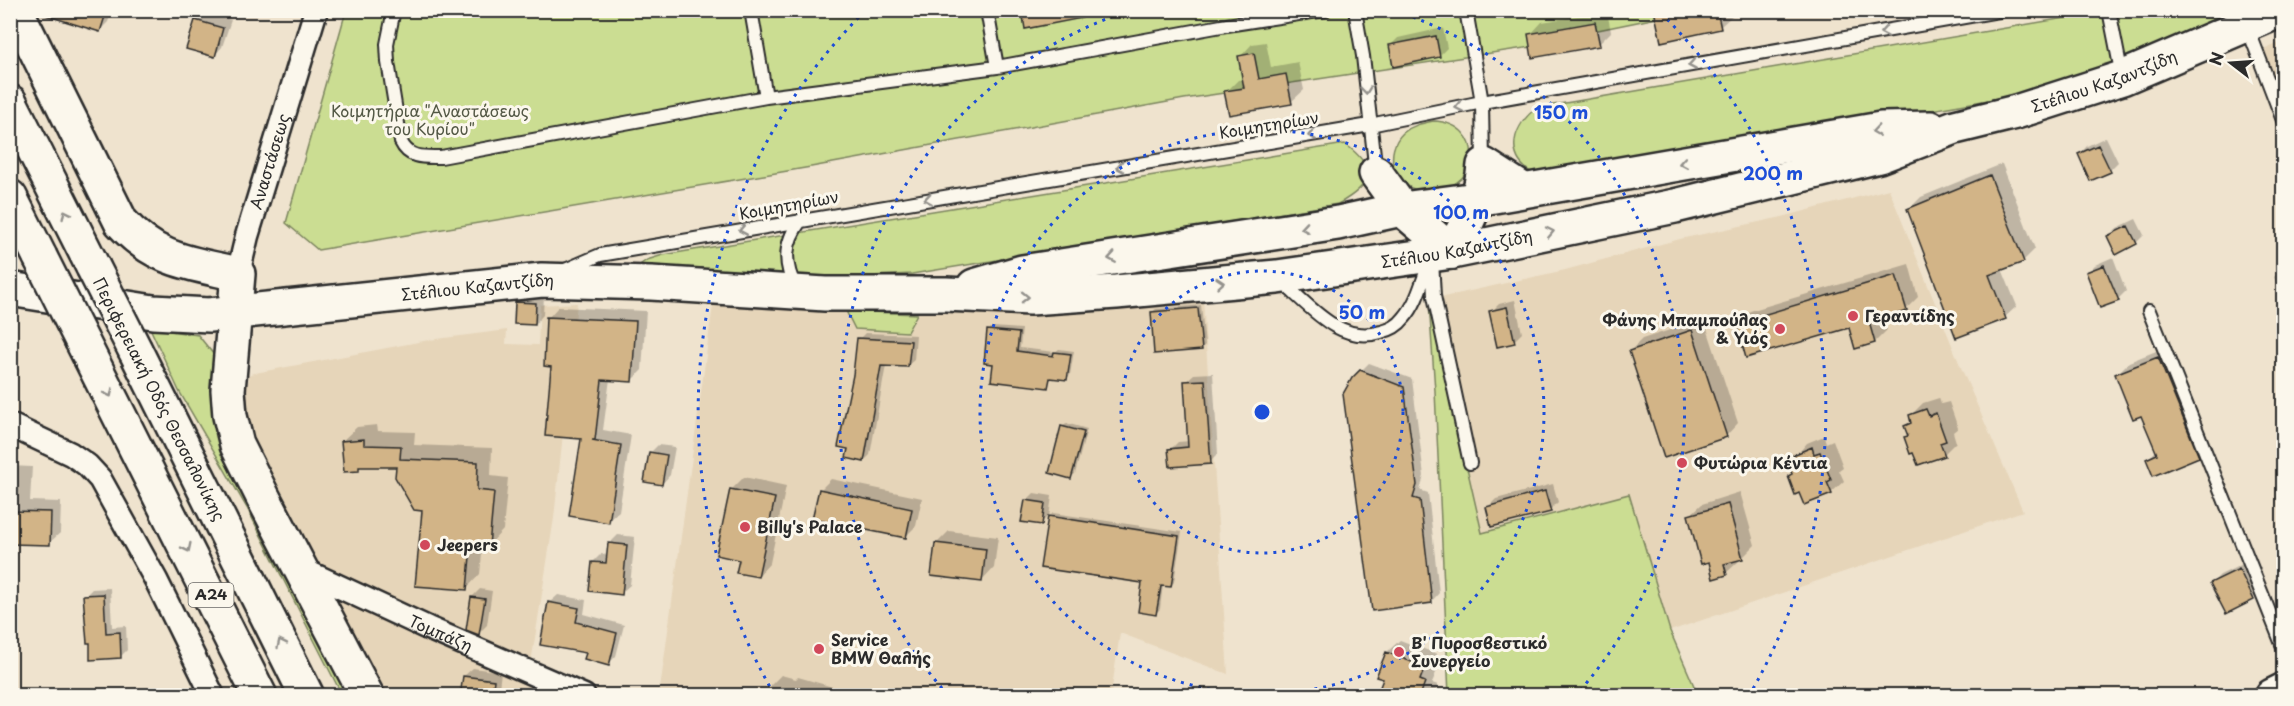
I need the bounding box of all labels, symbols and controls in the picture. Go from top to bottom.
one-way arrow [1880,25,1889,37]
north arrow [2201,33,2261,93]
street label: Στέλιου Καζαντζίδη [2028,43,2180,117]
text: N [2202,49,2229,68]
one-way arrow [1688,58,1698,71]
one-way arrow [1359,86,1372,95]
park label: Κοιμητήρια "Αναστάσεως του Κυρίου" [331,98,529,140]
text: 150 m [1534,98,1588,125]
one-way arrow [1454,100,1464,113]
street label: Κοιμητηρίων [1217,104,1320,144]
street label: Αναστάσεως [243,110,295,212]
one-way arrow [1871,124,1880,136]
one-way arrow [1308,128,1317,140]
one-way arrow [1679,156,1689,169]
text: 200 m [1743,159,1803,186]
one-way arrow [1115,160,1125,172]
street label: Κοιμητηρίων [737,183,840,225]
one-way arrow [923,192,932,204]
text: 100 m [1433,198,1489,225]
one-way arrow [62,210,74,221]
one-way arrow [1300,222,1310,234]
one-way arrow [739,223,749,236]
street label: Στέλιου Καζαντζίδη [1379,223,1534,273]
one-way arrow [1545,226,1555,239]
one-way arrow [1108,252,1117,264]
street label: Στέλιου Καζαντζίδη [400,267,554,306]
street label: Περιφερειακή Οδός Θεσσαλονίκης [88,272,232,525]
one-way arrow [1215,277,1224,290]
one-way arrow [1021,291,1030,303]
text: 50 m [1339,298,1385,325]
place label: Γεραντίδης [1865,303,1955,327]
place label: Φάνης Μπαμπούλας & Υιός [1602,307,1768,349]
marker: Γεραντίδης [1846,309,1860,323]
marker: Φάνης Μπαμπούλας & Υιός [1773,322,1787,336]
one-way arrow [102,387,113,398]
centre of rings [1252,402,1272,422]
place label: Φυτώρια Κέντια [1694,450,1828,474]
marker: Φυτώρια Κέντια [1675,456,1689,470]
place label: Billy's Palace [757,514,863,538]
marker: Billy's Palace [738,520,752,534]
place label: Jeepers [437,532,498,556]
marker: Jeepers [418,538,432,552]
one-way arrow [180,541,191,552]
road number: Α24 [188,583,234,607]
street label: Τομπάζη [405,608,477,657]
place label: Service BMW Θαλής [831,627,931,669]
place label: Β' Πυροσβεστικό Συνεργείο [1411,630,1547,672]
one-way arrow [276,639,288,650]
marker: Service BMW Θαλής [812,642,826,656]
marker: Β' Πυροσβεστικό Συνεργείο [1392,645,1406,659]

